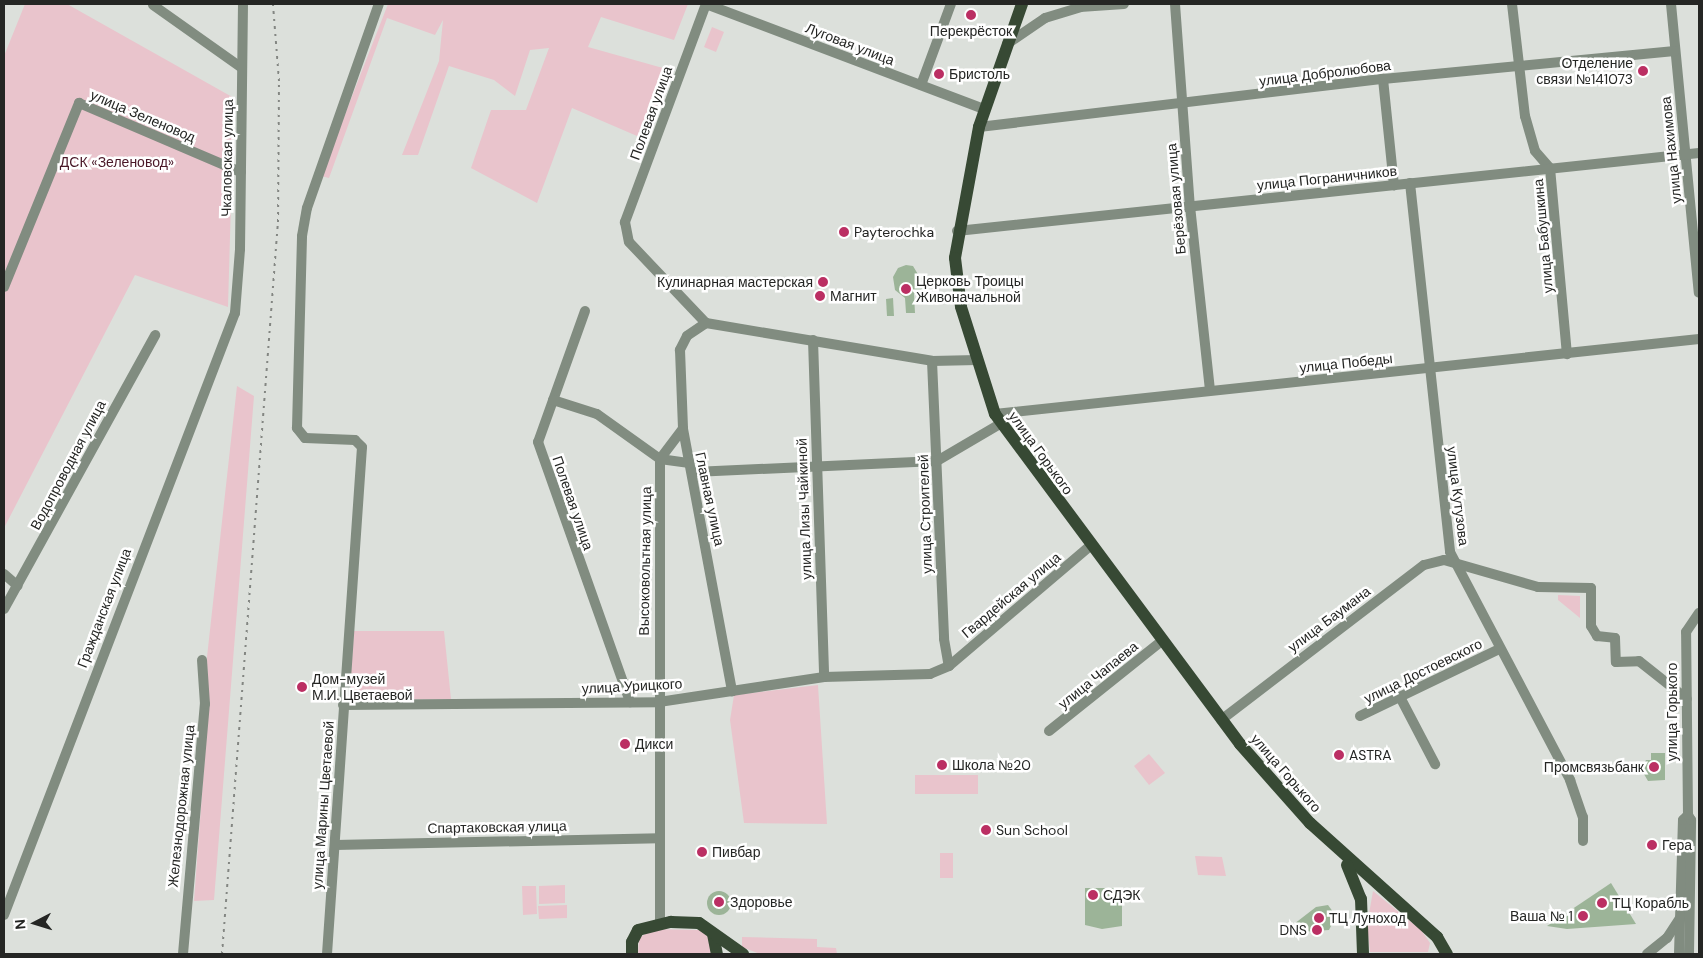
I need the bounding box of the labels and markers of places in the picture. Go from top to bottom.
marker: Перекрёсток [965,9,977,21]
place label: Перекрёсток [930,23,1012,39]
place label: Отделение связи №141073 [1536,55,1633,88]
marker: Отделение связи №141073 [1637,65,1649,77]
place label: Бристоль [949,66,1010,82]
marker: Бристоль [933,68,945,80]
place label: Payterochka [854,224,934,240]
marker: Payterochka [838,226,850,238]
place label: Церковь Троицы Живоначальной [916,273,1024,306]
place label: Кулинарная мастерская [657,274,813,290]
marker: Кулинарная мастерская [817,276,829,288]
marker: Церковь Троицы Живоначальной [900,283,912,295]
place label: Магнит [830,288,877,304]
marker: Магнит [814,290,826,302]
place label: Дом-музей М.И. Цветаевой [312,671,413,704]
marker: Дом-музей М.И. Цветаевой [296,681,308,693]
place label: Дикси [635,736,673,752]
marker: Дикси [619,738,631,750]
place label: ASTRA [1349,747,1392,763]
marker: ASTRA [1333,749,1345,761]
place label: Школа №20 [952,757,1031,773]
marker: Школа №20 [936,759,948,771]
place label: Промсвязьбанк [1544,759,1644,775]
marker: Промсвязьбанк [1648,761,1660,773]
place label: Sun School [996,822,1068,838]
marker: Sun School [980,824,992,836]
place label: Гера [1662,837,1692,853]
marker: Гера [1646,839,1658,851]
place label: Пивбар [712,844,760,860]
marker: Пивбар [696,846,708,858]
place label: СДЭК [1103,887,1141,903]
marker: СДЭК [1087,889,1099,901]
place label: Здоровье [730,894,793,910]
marker: Здоровье [712,895,726,909]
place label: ТЦ Корабль [1612,895,1689,911]
marker: ТЦ Корабль [1596,897,1608,909]
place label: Ваша № 1 [1510,908,1573,924]
place label: ТЦ Луноход [1329,910,1406,926]
marker: Ваша № 1 [1577,910,1589,922]
marker: ТЦ Луноход [1313,912,1325,924]
place label: DNS [1280,922,1307,938]
marker: DNS [1311,924,1323,936]

